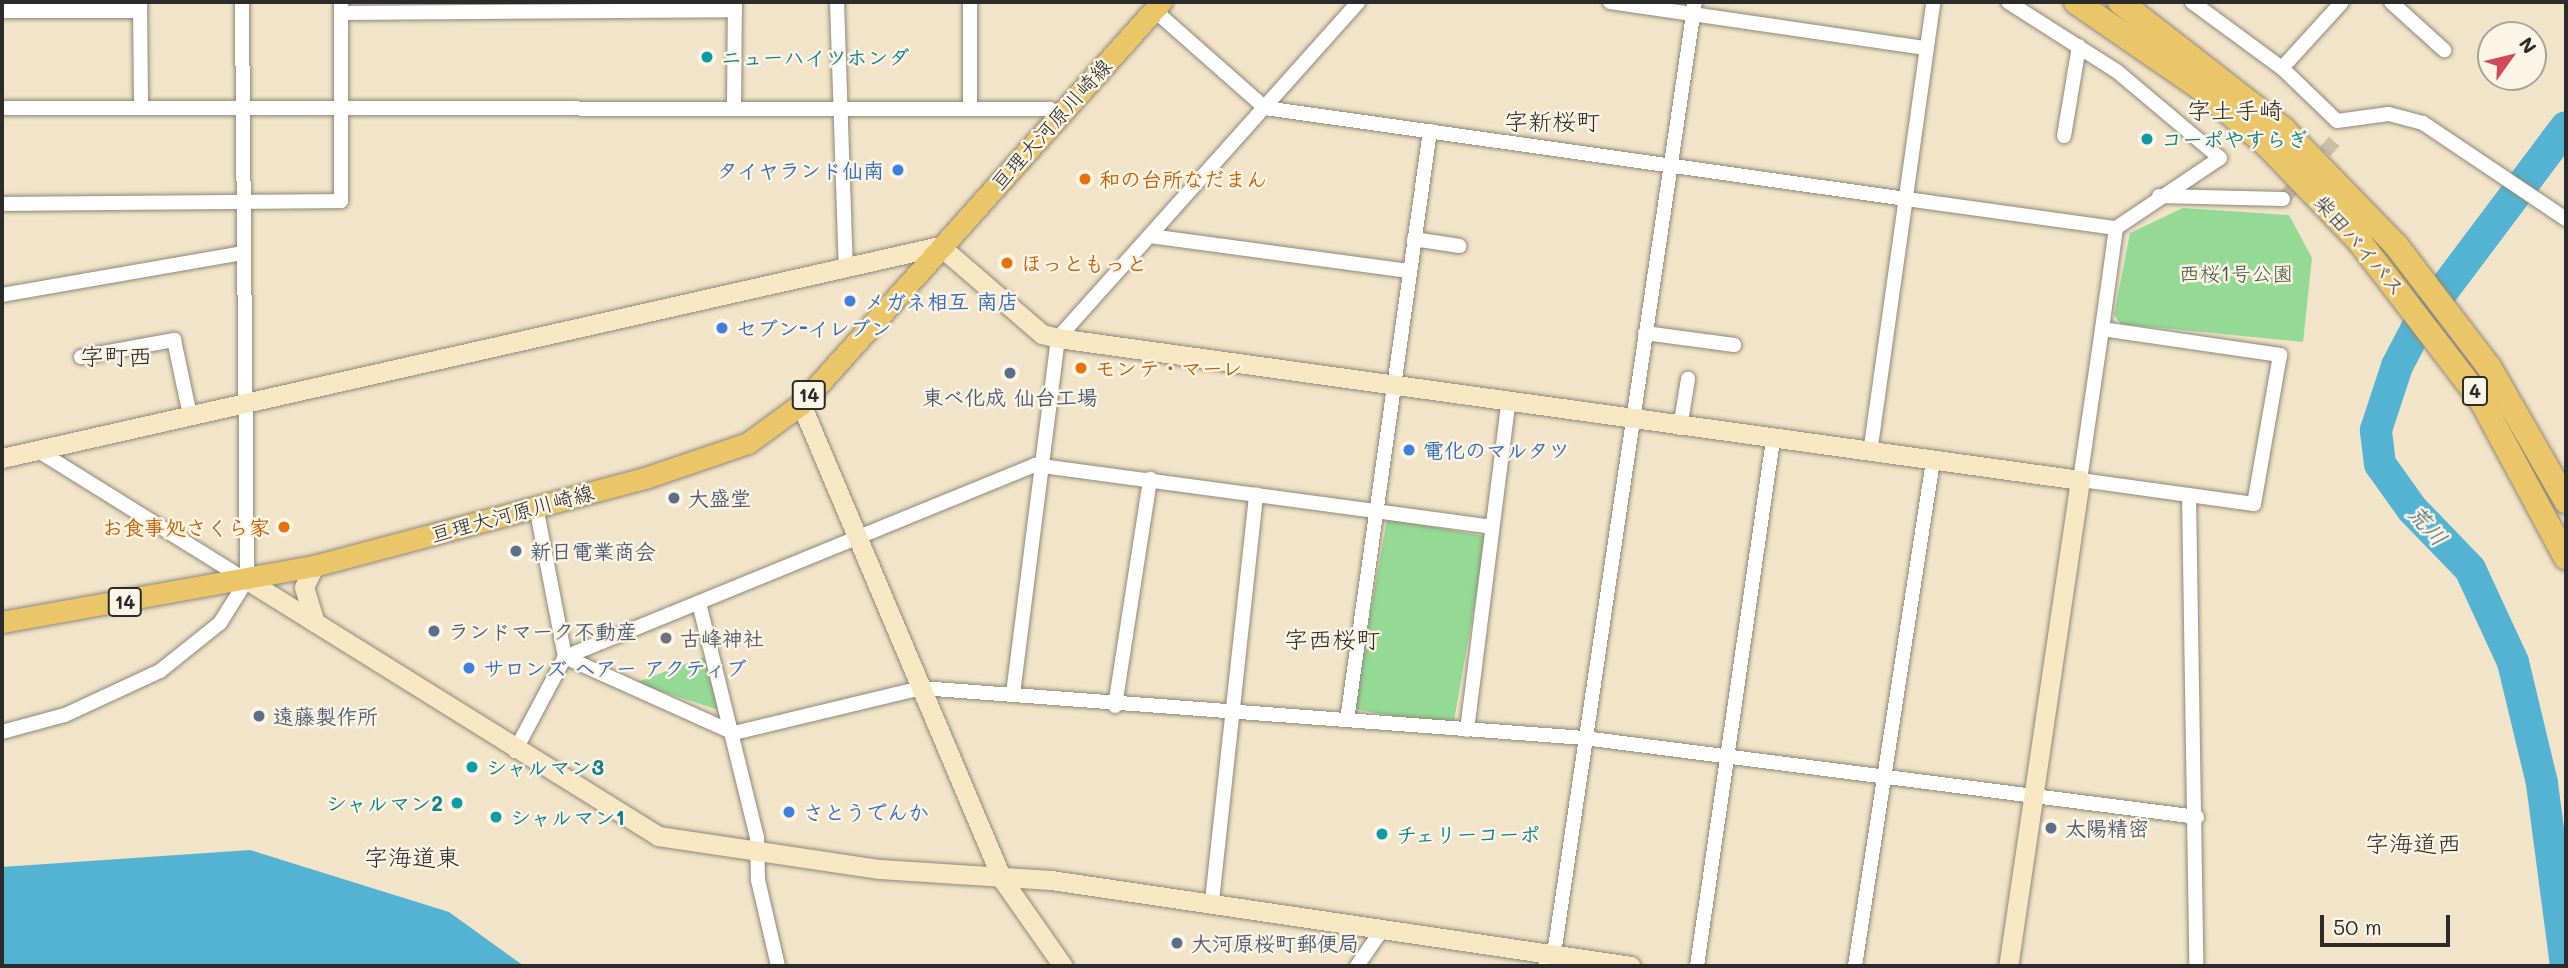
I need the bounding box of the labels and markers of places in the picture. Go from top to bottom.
place label: ニューハイツホンダ [721,44,910,70]
marker: ニューハイツホンダ [699,49,715,65]
place label: コーポやすらぎ [2161,126,2308,152]
marker: コーポやすらぎ [2139,131,2155,147]
place label: タイヤランド仙南 [716,157,884,183]
marker: タイヤランド仙南 [890,162,906,178]
place label: 和の台所なだまん [1099,166,1267,192]
marker: 和の台所なだまん [1077,171,1093,187]
place label: ほっともっと [1021,250,1147,276]
marker: ほっともっと [999,255,1015,271]
place label: メガネ相互 南店 [864,288,1019,314]
marker: メガネ相互 南店 [842,293,858,309]
place label: セブン-イレブン [736,315,892,341]
marker: セブン-イレブン [714,320,730,336]
place label: モンテ・マーレ [1095,355,1242,381]
marker: モンテ・マーレ [1073,360,1089,376]
marker: 東ベ化成 仙台工場 [1002,365,1018,381]
place label: 東ベ化成 仙台工場 [922,384,1098,410]
place label: 電化のマルタツ [1423,437,1570,463]
marker: 電化のマルタツ [1401,442,1417,458]
place label: 大盛堂 [688,485,751,511]
marker: 大盛堂 [666,490,682,506]
place label: お食事処さくら家 [102,514,270,540]
marker: お食事処さくら家 [276,519,292,535]
place label: 新日電業商会 [530,538,656,564]
marker: 新日電業商会 [508,543,524,559]
place label: ランドマーク不動産 [448,618,637,644]
marker: ランドマーク不動産 [426,623,442,639]
place label: 古峰神社 [680,625,764,651]
marker: 古峰神社 [658,630,674,646]
place label: サロンズ ヘアー アクティブ [483,655,749,681]
marker: サロンズ ヘアー アクティブ [461,660,477,676]
place label: 遠藤製作所 [273,703,378,729]
marker: 遠藤製作所 [251,708,267,724]
place label: シャルマン3 [486,754,604,780]
marker: シャルマン3 [464,759,480,775]
place label: シャルマン2 [326,790,443,816]
marker: シャルマン2 [449,795,465,811]
place label: さとうでんか [803,799,929,825]
place label: シャルマン1 [510,804,624,830]
marker: さとうでんか [781,804,797,820]
marker: シャルマン1 [488,809,504,825]
place label: 太陽精密 [2065,815,2149,841]
marker: 太陽精密 [2043,820,2059,836]
place label: チェリーコーポ [1396,821,1543,847]
marker: チェリーコーポ [1374,826,1390,842]
place label: 大河原桜町郵便局 [1191,930,1359,956]
marker: 大河原桜町郵便局 [1169,935,1185,951]

